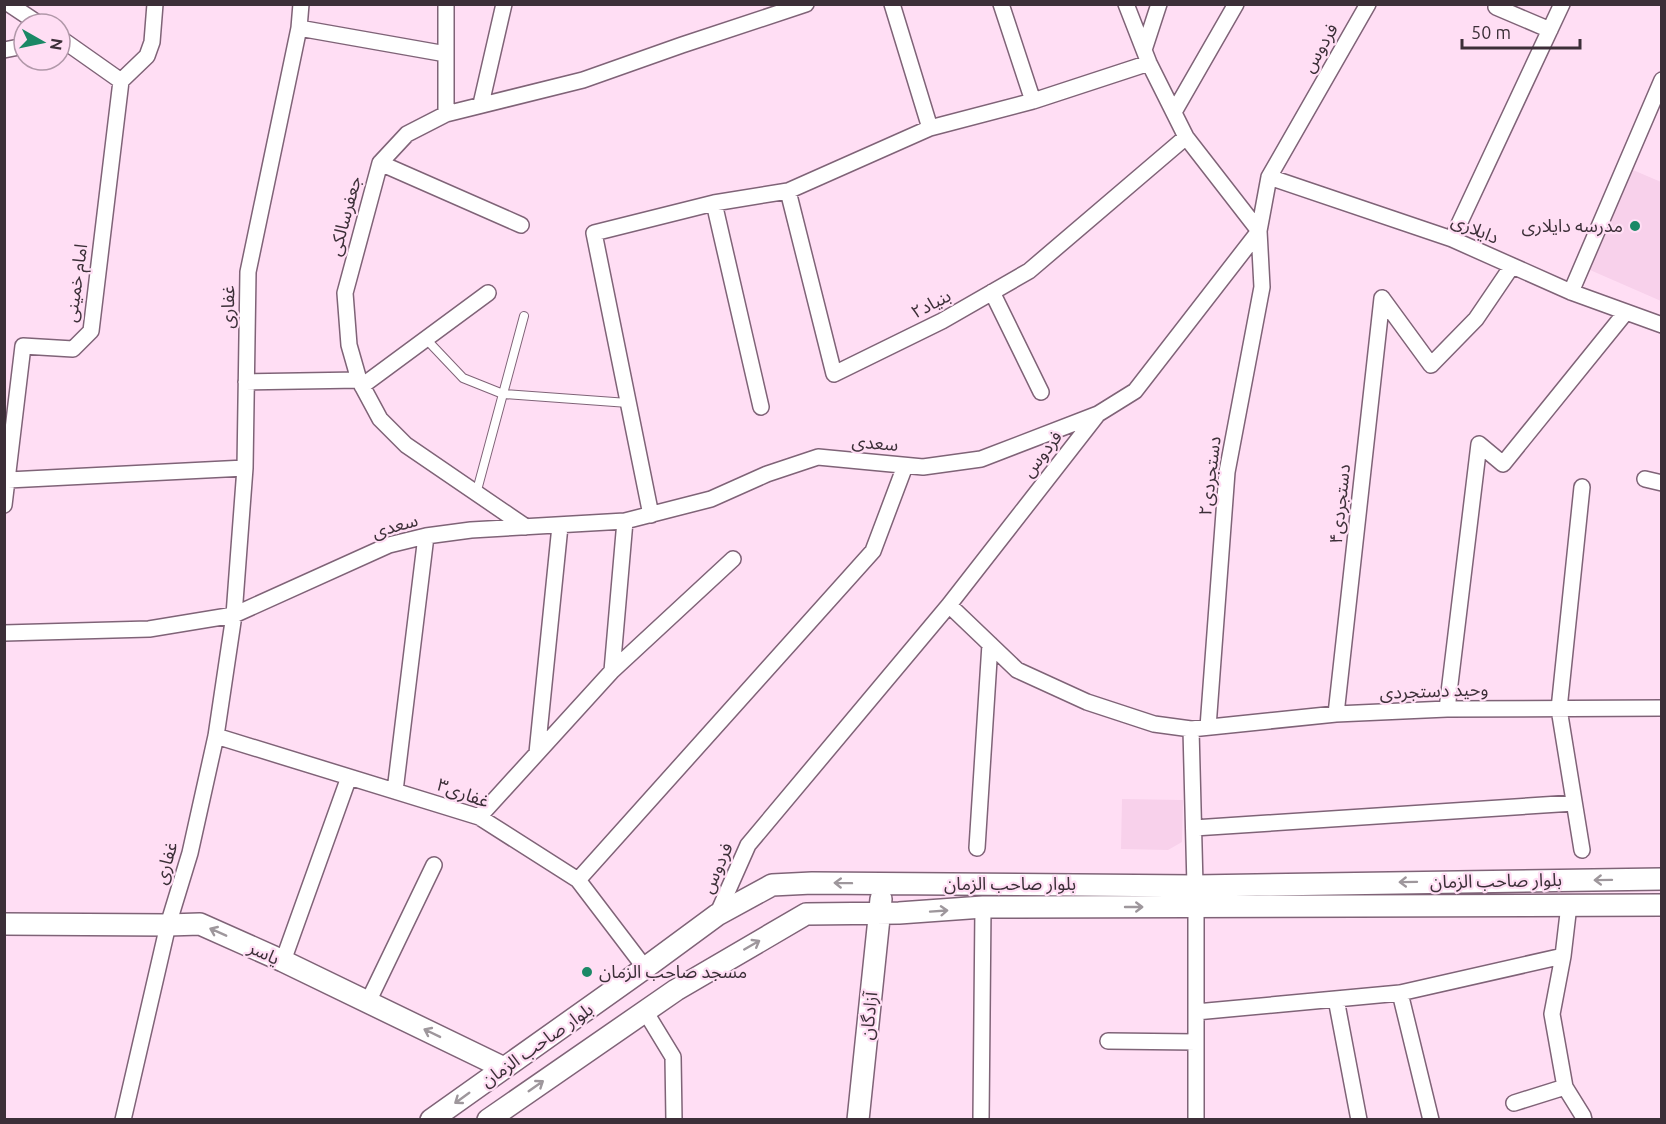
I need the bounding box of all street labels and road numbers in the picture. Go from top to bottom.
street label: فردوس [1297,20,1343,76]
street label: جعفرسالکی [324,174,366,258]
street label: دایلاری [1448,209,1502,249]
street label: امام خمینی [60,242,95,324]
street label: بنیاد۲ [907,284,954,322]
street label: غفاری [217,285,239,329]
street label: فردوس [1017,426,1067,482]
street label: سعدی [851,430,899,456]
street label: دستجردی۲ [1194,435,1226,517]
street label: دستجردی۴ [1325,463,1355,545]
street label: سعدی [369,509,421,543]
street label: وحید دستجردی [1379,678,1489,704]
street label: غفاری۳ [434,773,492,813]
street label: غفاری [149,839,183,887]
street label: فردوس [696,839,738,897]
street label: بلوار صاحب الزمان [1430,869,1562,893]
street label: بلوار صاحب الزمان [944,873,1076,895]
street label: یاسر [244,936,283,970]
street label: آزادگان [856,990,883,1041]
street label: بلوار صاحب الزمان [477,998,597,1092]

